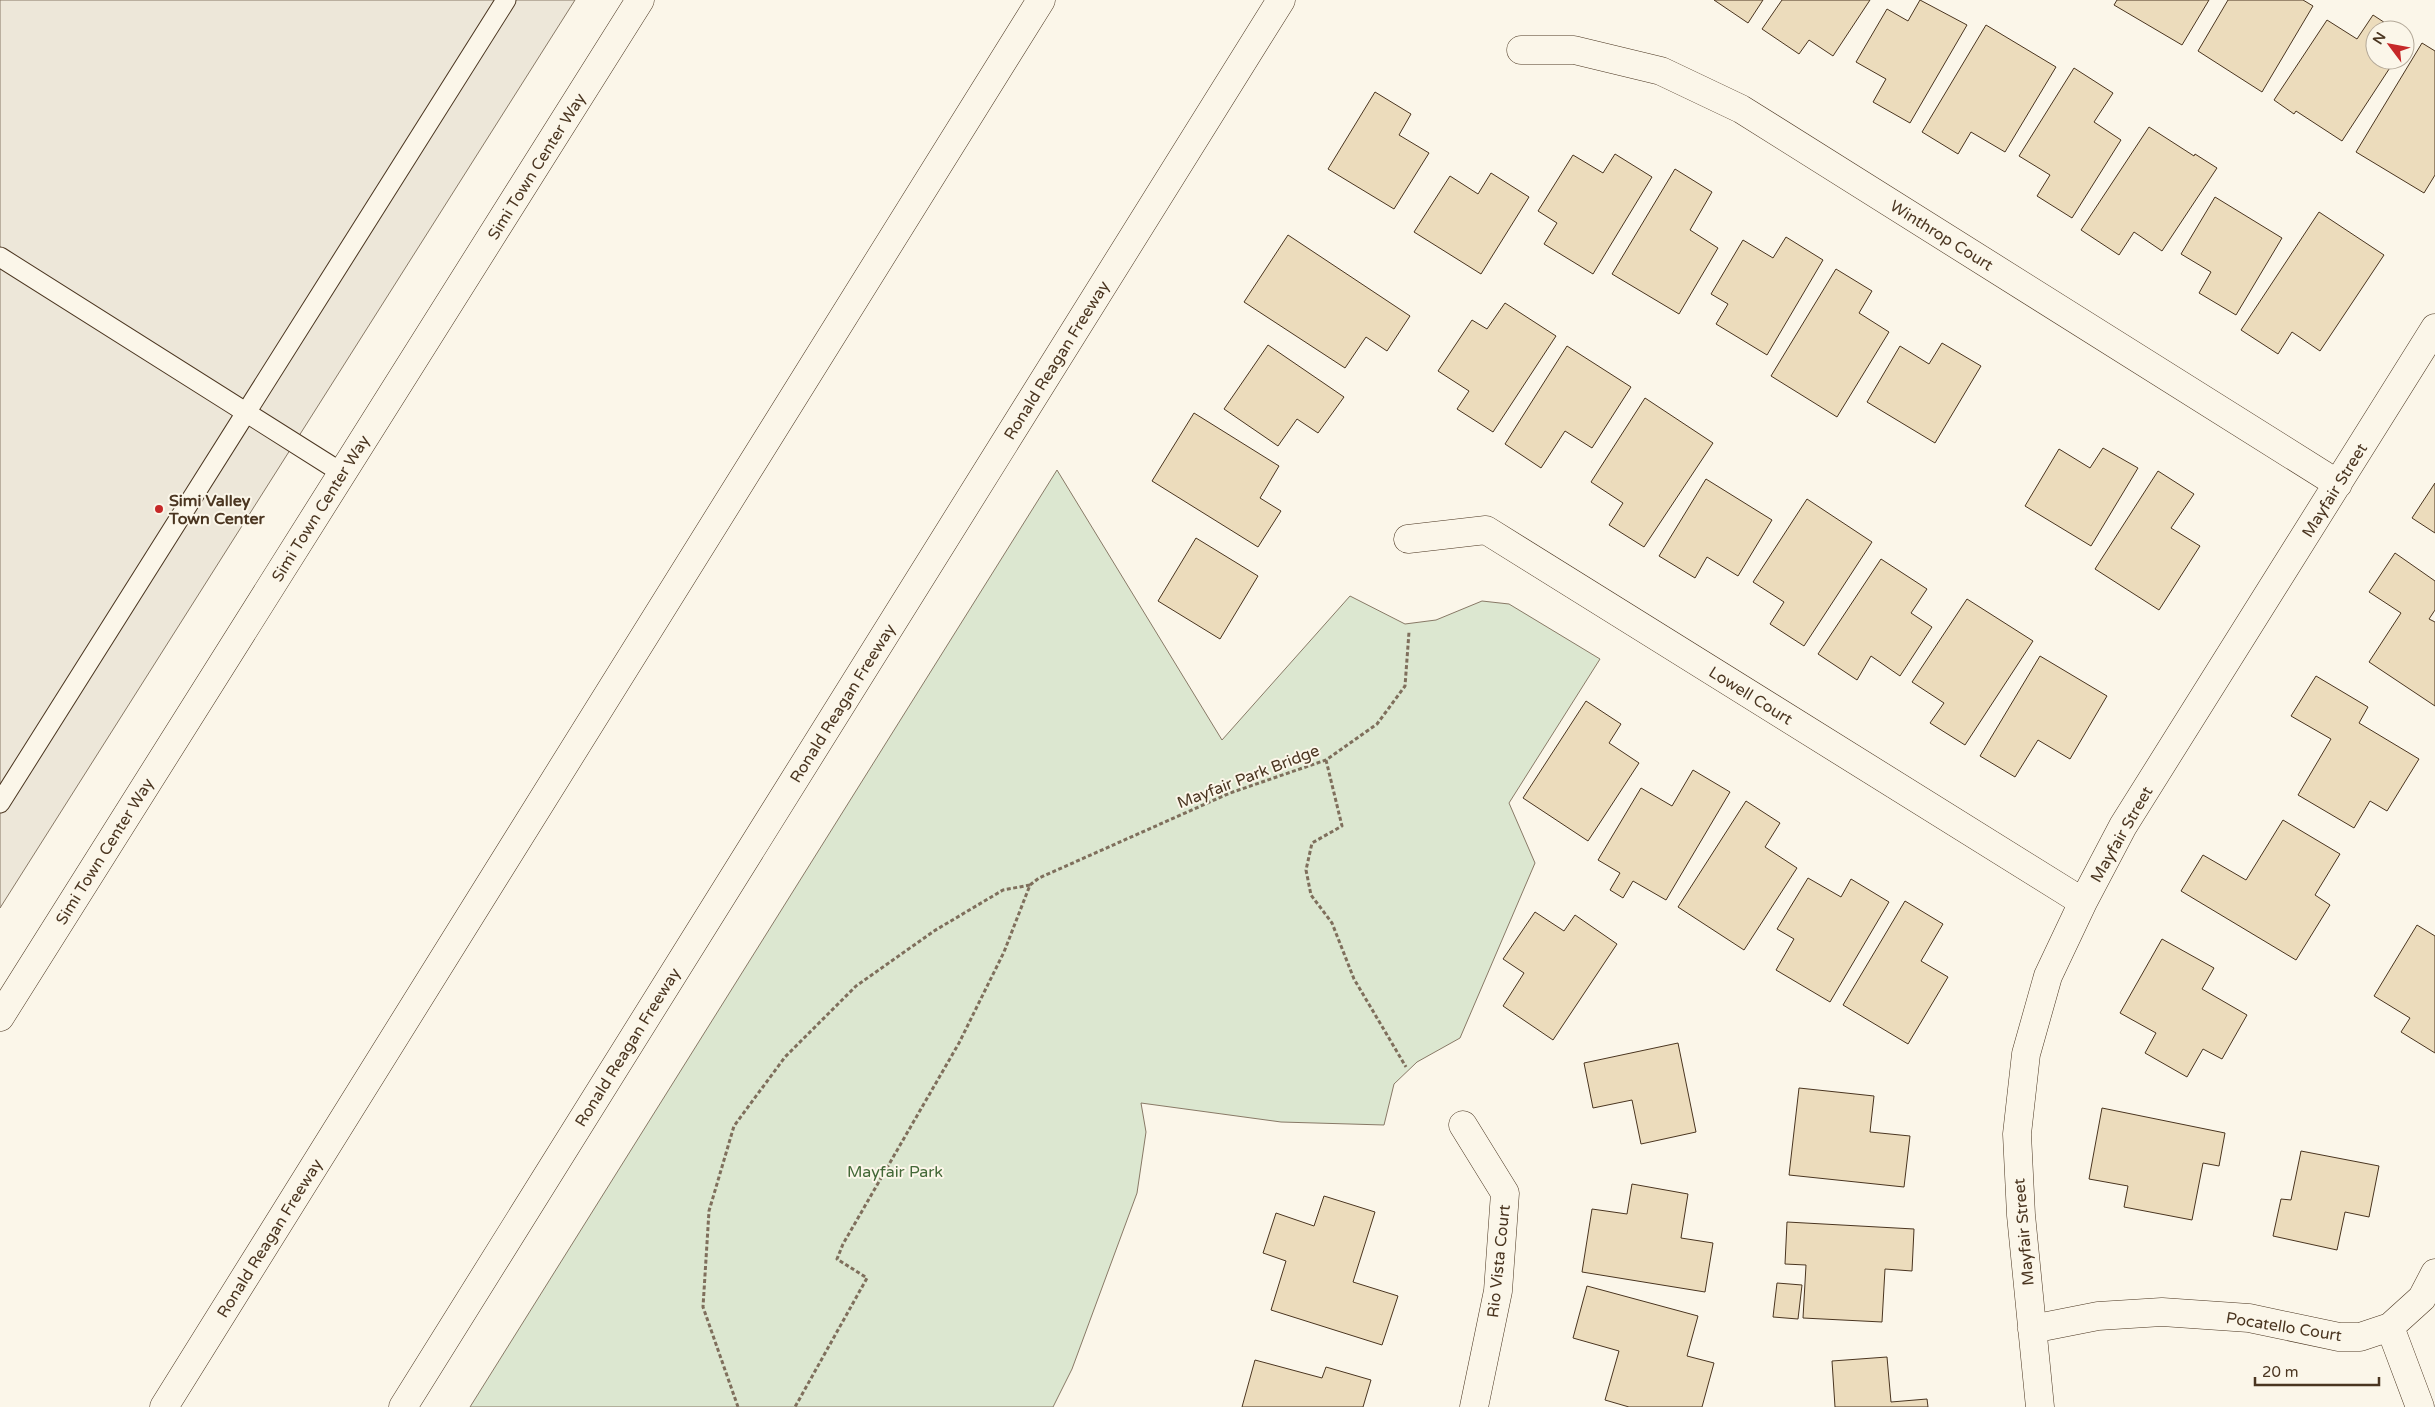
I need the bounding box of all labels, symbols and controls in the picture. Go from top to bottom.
north arrow [2365,20,2415,70]
text: N [2369,29,2390,48]
street label: Simi Town Center Way [484,89,590,244]
street label: Winthrop Court [1886,196,1997,276]
street label: Ronald Reagan Freeway [1000,277,1114,444]
street label: Simi Town Center Way [268,431,374,586]
street label: Mayfair Street [2298,440,2372,542]
place label: Simi Valley Town Center [168,491,265,529]
marker: Simi Valley Town Center [153,503,165,515]
street label: Ronald Reagan Freeway [786,620,900,787]
street label: Lowell Court [1705,662,1796,730]
street label: Mayfair Park Bridge [1174,741,1322,813]
street label: Simi Town Center Way [52,774,158,929]
street label: Mayfair Street [2086,783,2157,886]
street label: Ronald Reagan Freeway [571,964,685,1131]
street label: Ronald Reagan Freeway [213,1155,327,1322]
park label: Mayfair Park [847,1162,943,1182]
street label: Mayfair Street [2009,1177,2039,1286]
street label: Rio Vista Court [1483,1204,1515,1319]
street label: Pocatello Court [2224,1308,2343,1346]
scale bar [2255,1354,2379,1386]
text: 20 m [2262,1363,2299,1381]

